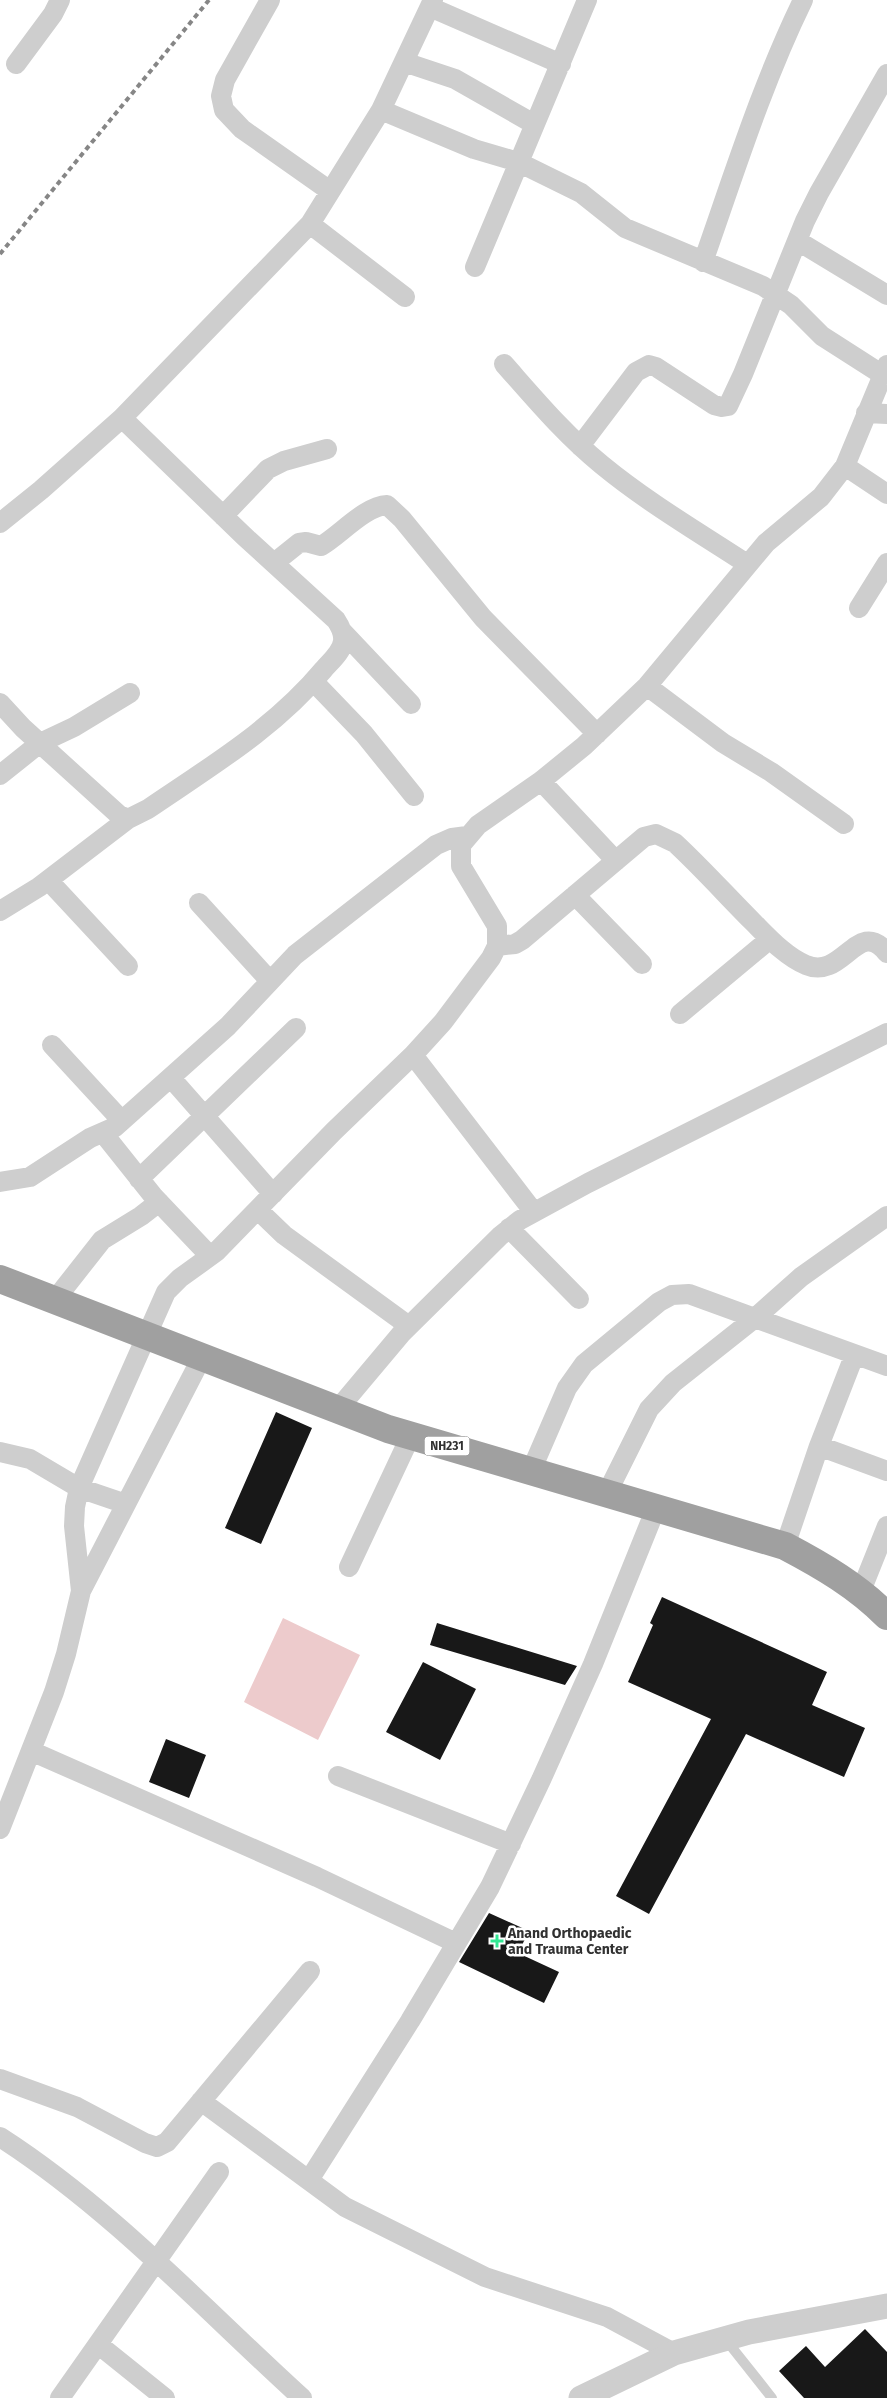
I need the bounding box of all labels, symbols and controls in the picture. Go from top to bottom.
road number: NH231 [424,1436,470,1455]
place label: Anand Orthopaedic and Trauma Center [507,1925,632,1958]
marker: Anand Orthopaedic and Trauma Center [490,1934,504,1948]

